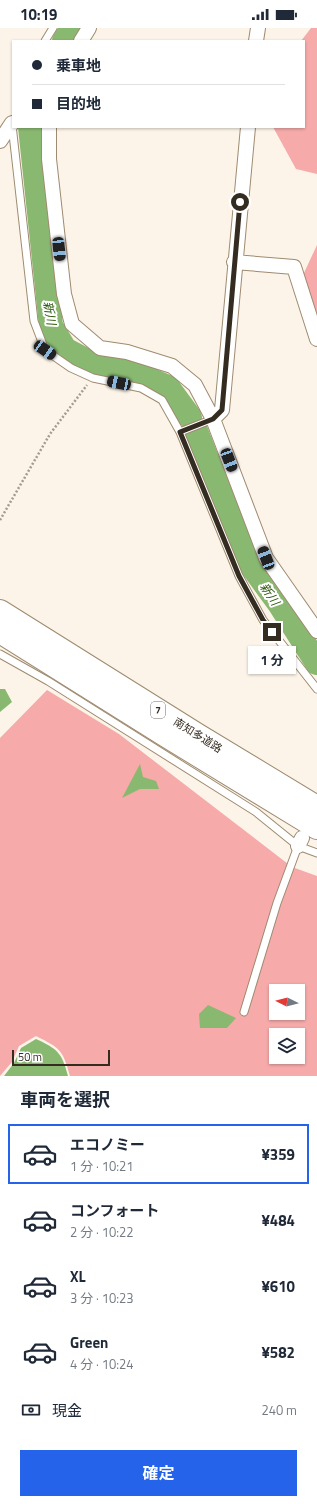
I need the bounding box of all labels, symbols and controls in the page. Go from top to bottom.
text: 10:19 [20,3,57,26]
text: 乗車地 [56,54,101,77]
text: 目的地 [56,92,101,115]
route start [231,193,249,211]
car [52,236,66,262]
water label: 新川 [39,300,62,328]
car [32,338,58,362]
car [106,375,132,391]
car [219,447,239,473]
car [256,545,276,571]
water label: 新川 [255,579,286,611]
route end [263,623,281,641]
callout: 1 分 [248,646,296,674]
text: 1 分 [260,650,284,670]
road number: 7 [151,702,165,718]
street label: 南知多道路 [170,714,226,756]
north arrow [269,984,305,1020]
map controls [269,984,305,1064]
button: layers [269,1028,305,1064]
scale bar [12,1048,110,1067]
text: 50 m [18,1049,42,1065]
text: 車両を選択 [20,1086,110,1113]
text: エコノミー [70,1133,145,1156]
icon: car [22,1136,58,1172]
text: ¥359 [261,1143,295,1166]
text: 1 分 · 10:21 [70,1156,134,1176]
text: コンフォート [70,1199,160,1222]
icon: car [22,1202,58,1238]
text: ¥484 [261,1209,295,1232]
text: 2 分 · 10:22 [70,1222,134,1242]
text: XL [70,1265,86,1288]
icon: car [22,1268,58,1304]
text: ¥610 [261,1275,295,1298]
text: 3 分 · 10:23 [70,1288,134,1308]
text: Green [70,1331,108,1354]
icon: car [22,1334,58,1370]
text: ¥582 [261,1341,295,1364]
text: 4 分 · 10:24 [70,1354,134,1374]
icon: cash [20,1399,42,1421]
text: 現金 [52,1399,82,1422]
text: 240 m [261,1400,297,1420]
button: 確定 [20,1450,297,1496]

